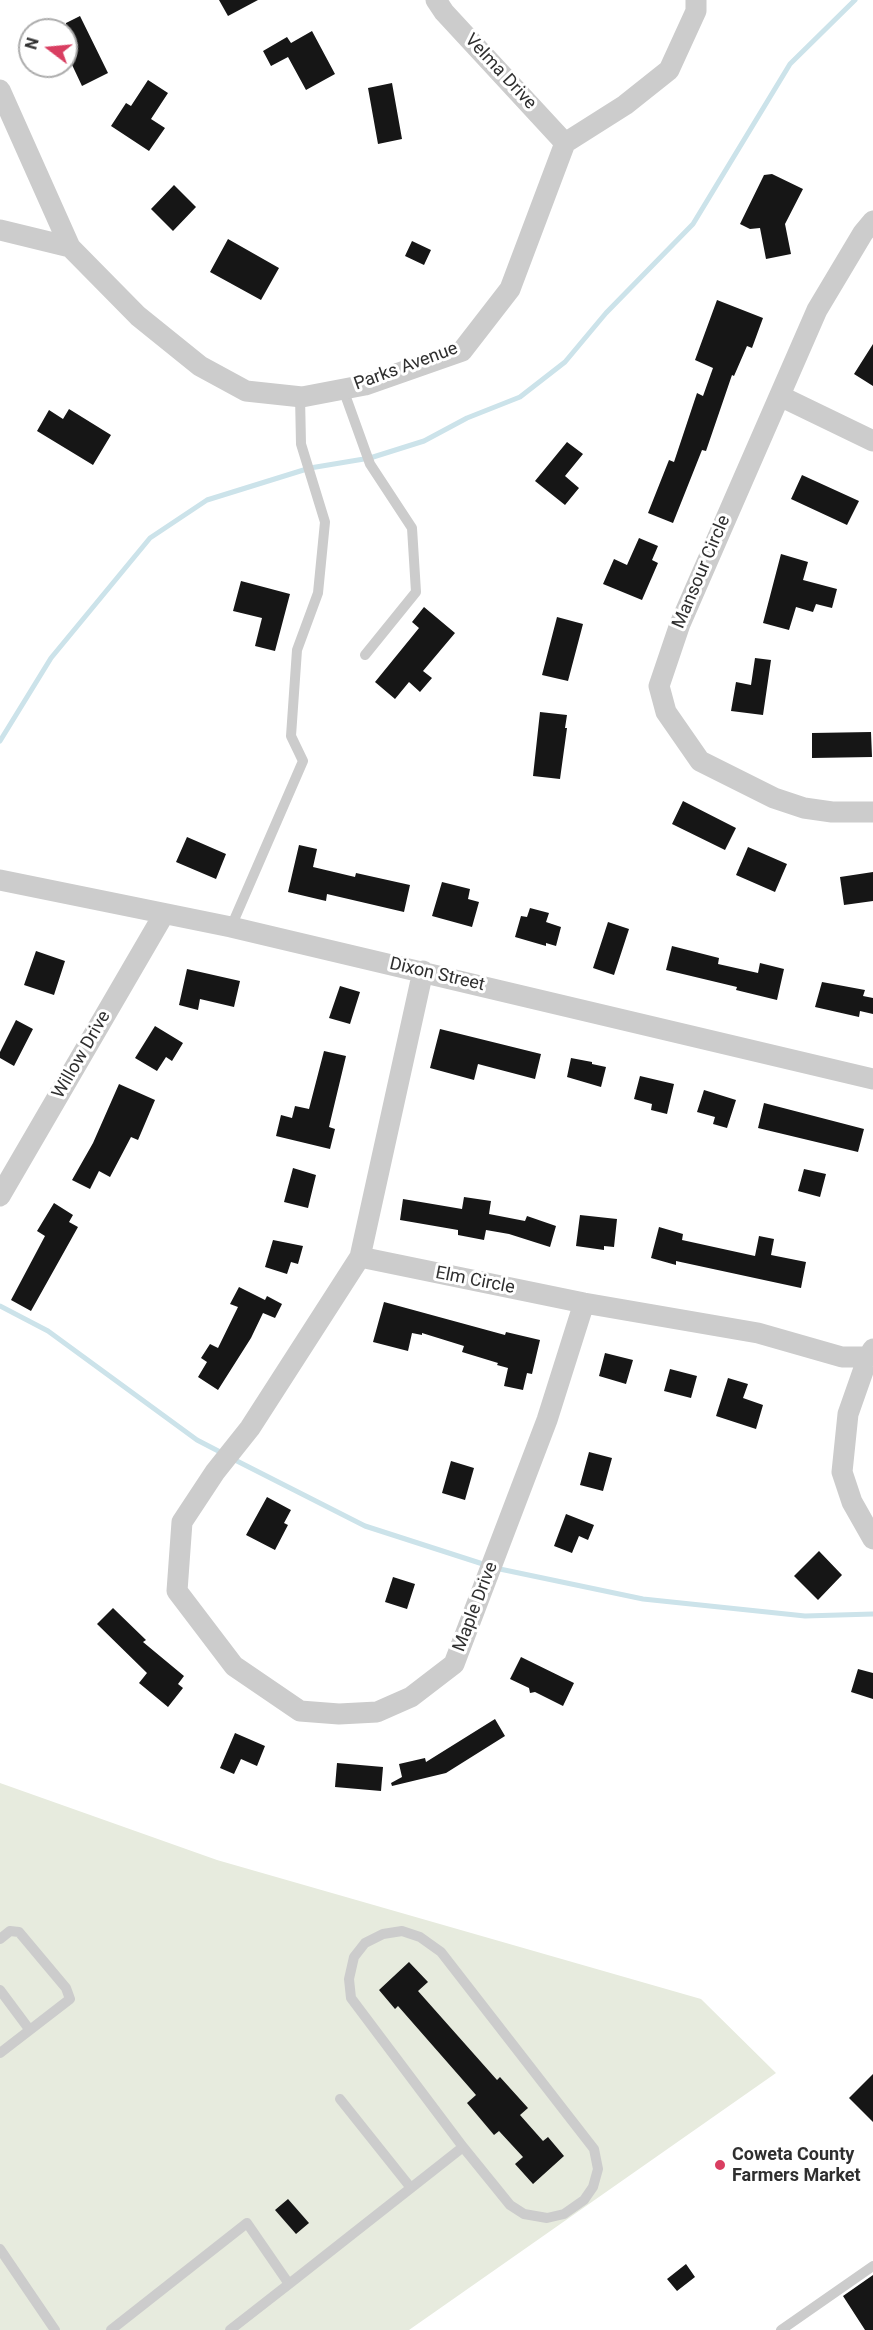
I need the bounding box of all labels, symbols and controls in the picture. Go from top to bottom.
north arrow [18,18,78,78]
street label: Velma Drive [460,30,540,114]
text: N [21,35,43,52]
street label: Parks Avenue [351,338,461,396]
street label: Mansour Circle [668,512,736,632]
street label: Dixon Street [387,954,487,996]
street label: Willow Drive [48,1007,116,1103]
street label: Elm Circle [434,1263,516,1299]
street label: Maple Drive [449,1559,503,1655]
place label: Coweta County Farmers Market [732,2144,861,2186]
marker: Coweta County Farmers Market [713,2158,727,2172]

